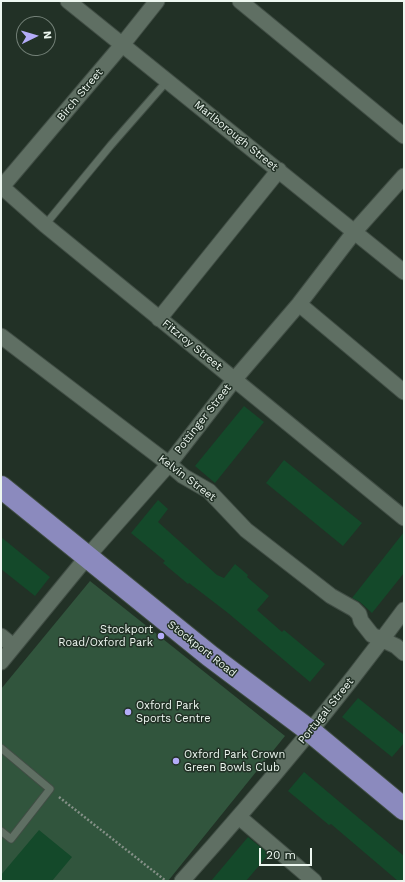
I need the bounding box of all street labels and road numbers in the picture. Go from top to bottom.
street label: Birch Street [54,66,106,124]
street label: Marlborough Street [191,98,281,174]
street label: Fitzroy Street [159,317,225,373]
street label: Pottinger Street [172,381,234,457]
street label: Kelvin Street [156,452,218,504]
street label: Stockport Road [165,618,239,680]
street label: Portugal Street [295,675,357,747]

